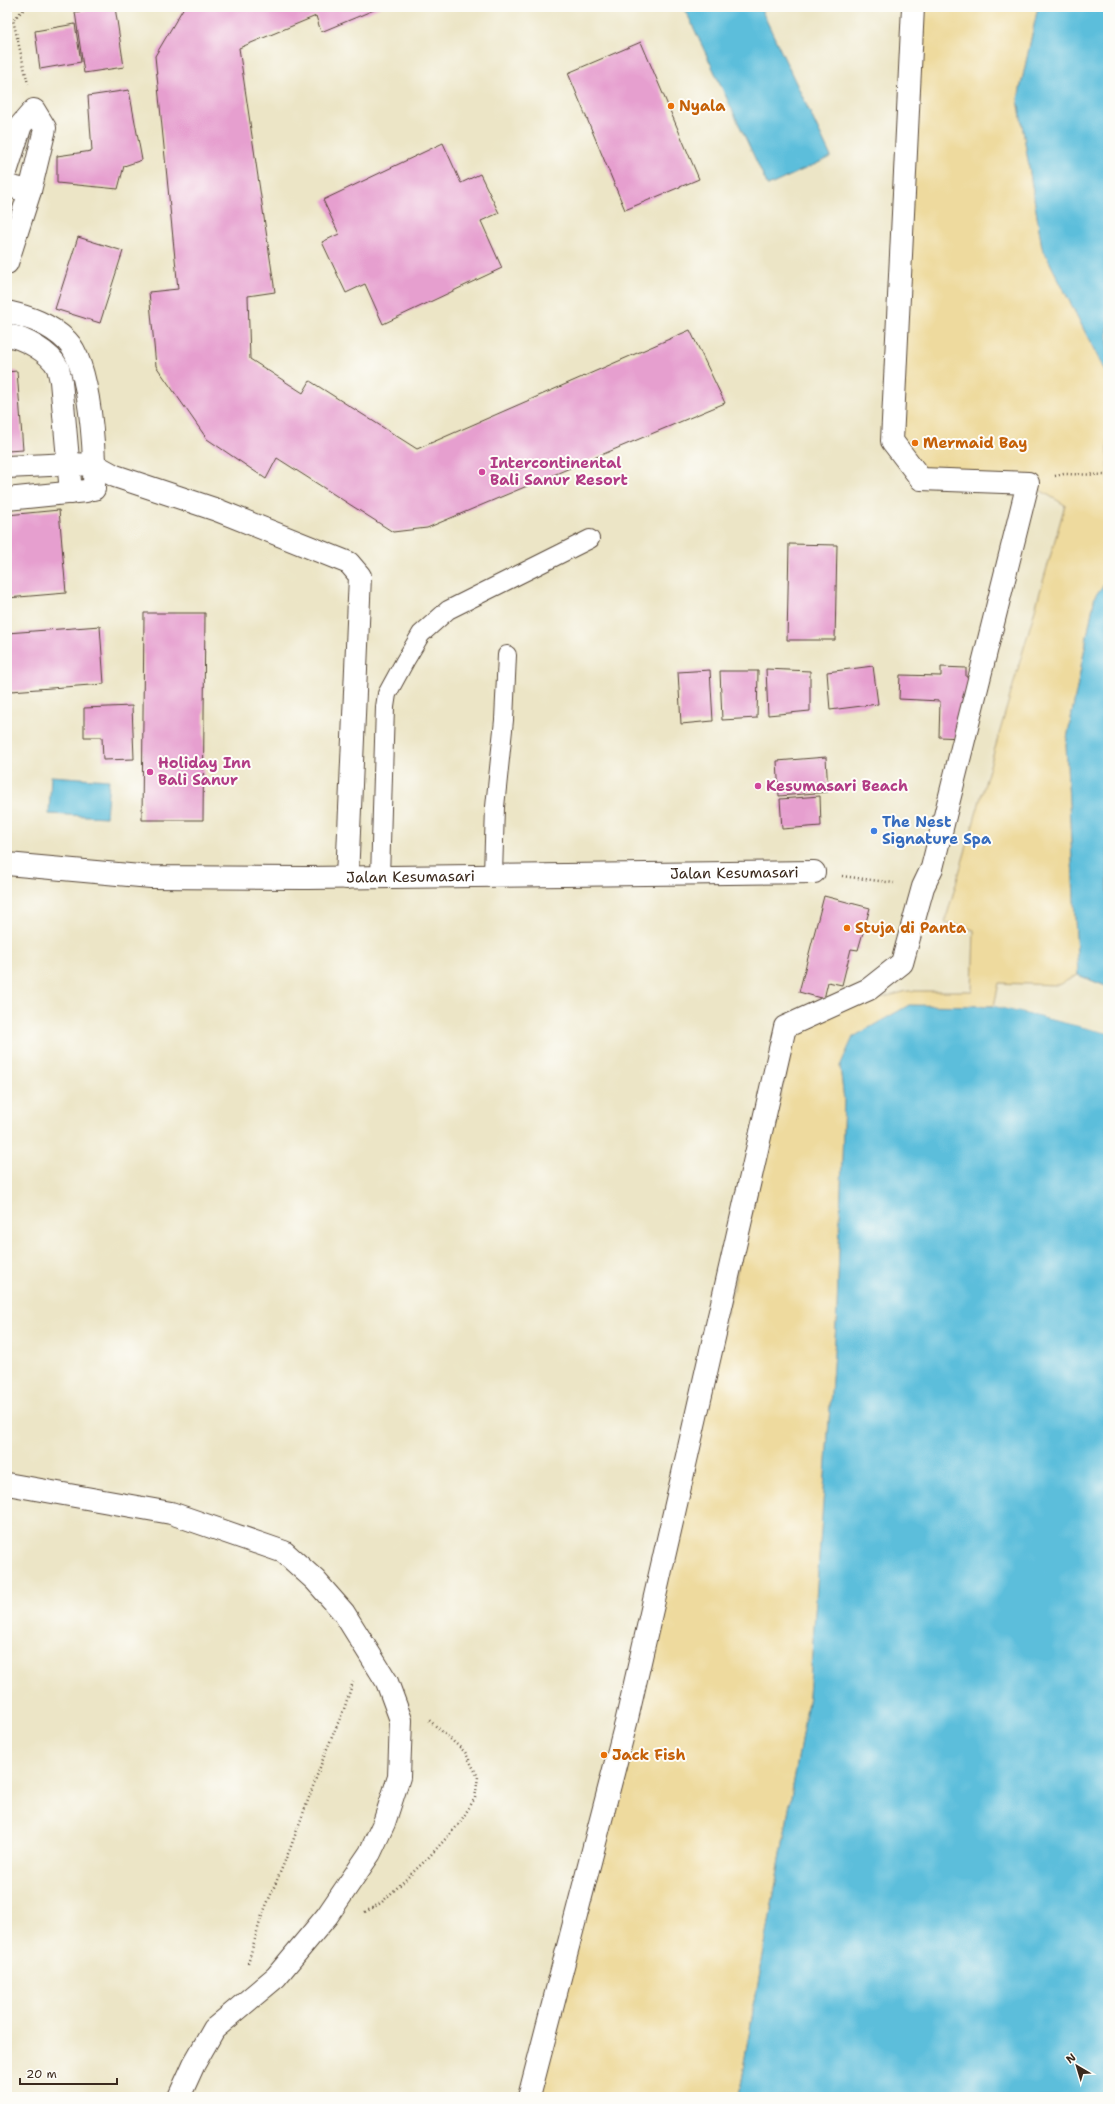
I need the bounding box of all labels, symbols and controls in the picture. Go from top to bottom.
place label: Nyala [679,96,726,116]
marker: Nyala [666,101,676,111]
place label: Mermaid Bay [923,433,1027,453]
marker: Mermaid Bay [910,438,920,448]
place label: Intercontinental Bali Sanur Resort [490,453,628,490]
marker: Intercontinental Bali Sanur Resort [477,467,487,477]
place label: Holiday Inn Bali Sanur [158,753,251,790]
marker: Holiday Inn Bali Sanur [145,767,155,777]
place label: Kesumasari Beach [766,776,908,796]
marker: Kesumasari Beach [753,781,763,791]
place label: The Nest Signature Spa [882,812,992,849]
marker: The Nest Signature Spa [869,826,879,836]
street label: Jalan Kesumasari [670,862,799,884]
street label: Jalan Kesumasari [346,866,475,888]
place label: Stuja di Panta [855,918,967,938]
marker: Stuja di Panta [842,923,852,933]
place label: Jack Fish [612,1745,686,1765]
marker: Jack Fish [599,1750,609,1760]
north arrow [1057,2046,1097,2086]
text: N [1063,2050,1079,2067]
scale bar [20,2060,117,2086]
text: 20 m [26,2066,57,2082]

